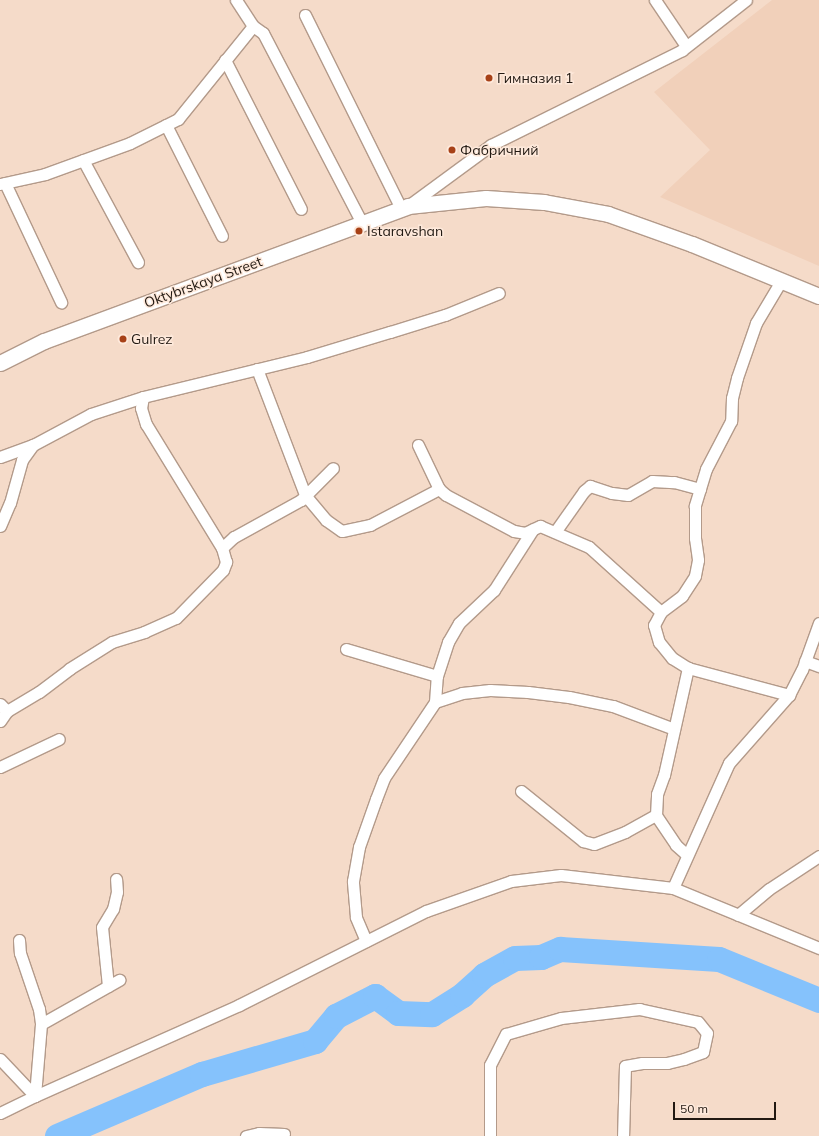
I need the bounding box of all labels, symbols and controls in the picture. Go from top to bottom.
place label: Гимназия 1 [497,70,574,86]
marker: Гимназия 1 [484,73,494,83]
place label: Фабричний [460,142,539,158]
marker: Фабричний [447,145,457,155]
place label: Istaravshan [367,223,443,239]
marker: Istaravshan [354,226,364,236]
street label: Oktybrskaya Street [142,253,264,311]
place label: Gulrez [131,331,172,347]
marker: Gulrez [118,334,128,344]
scale bar [675,1094,778,1120]
text: 50 m [680,1101,708,1116]

